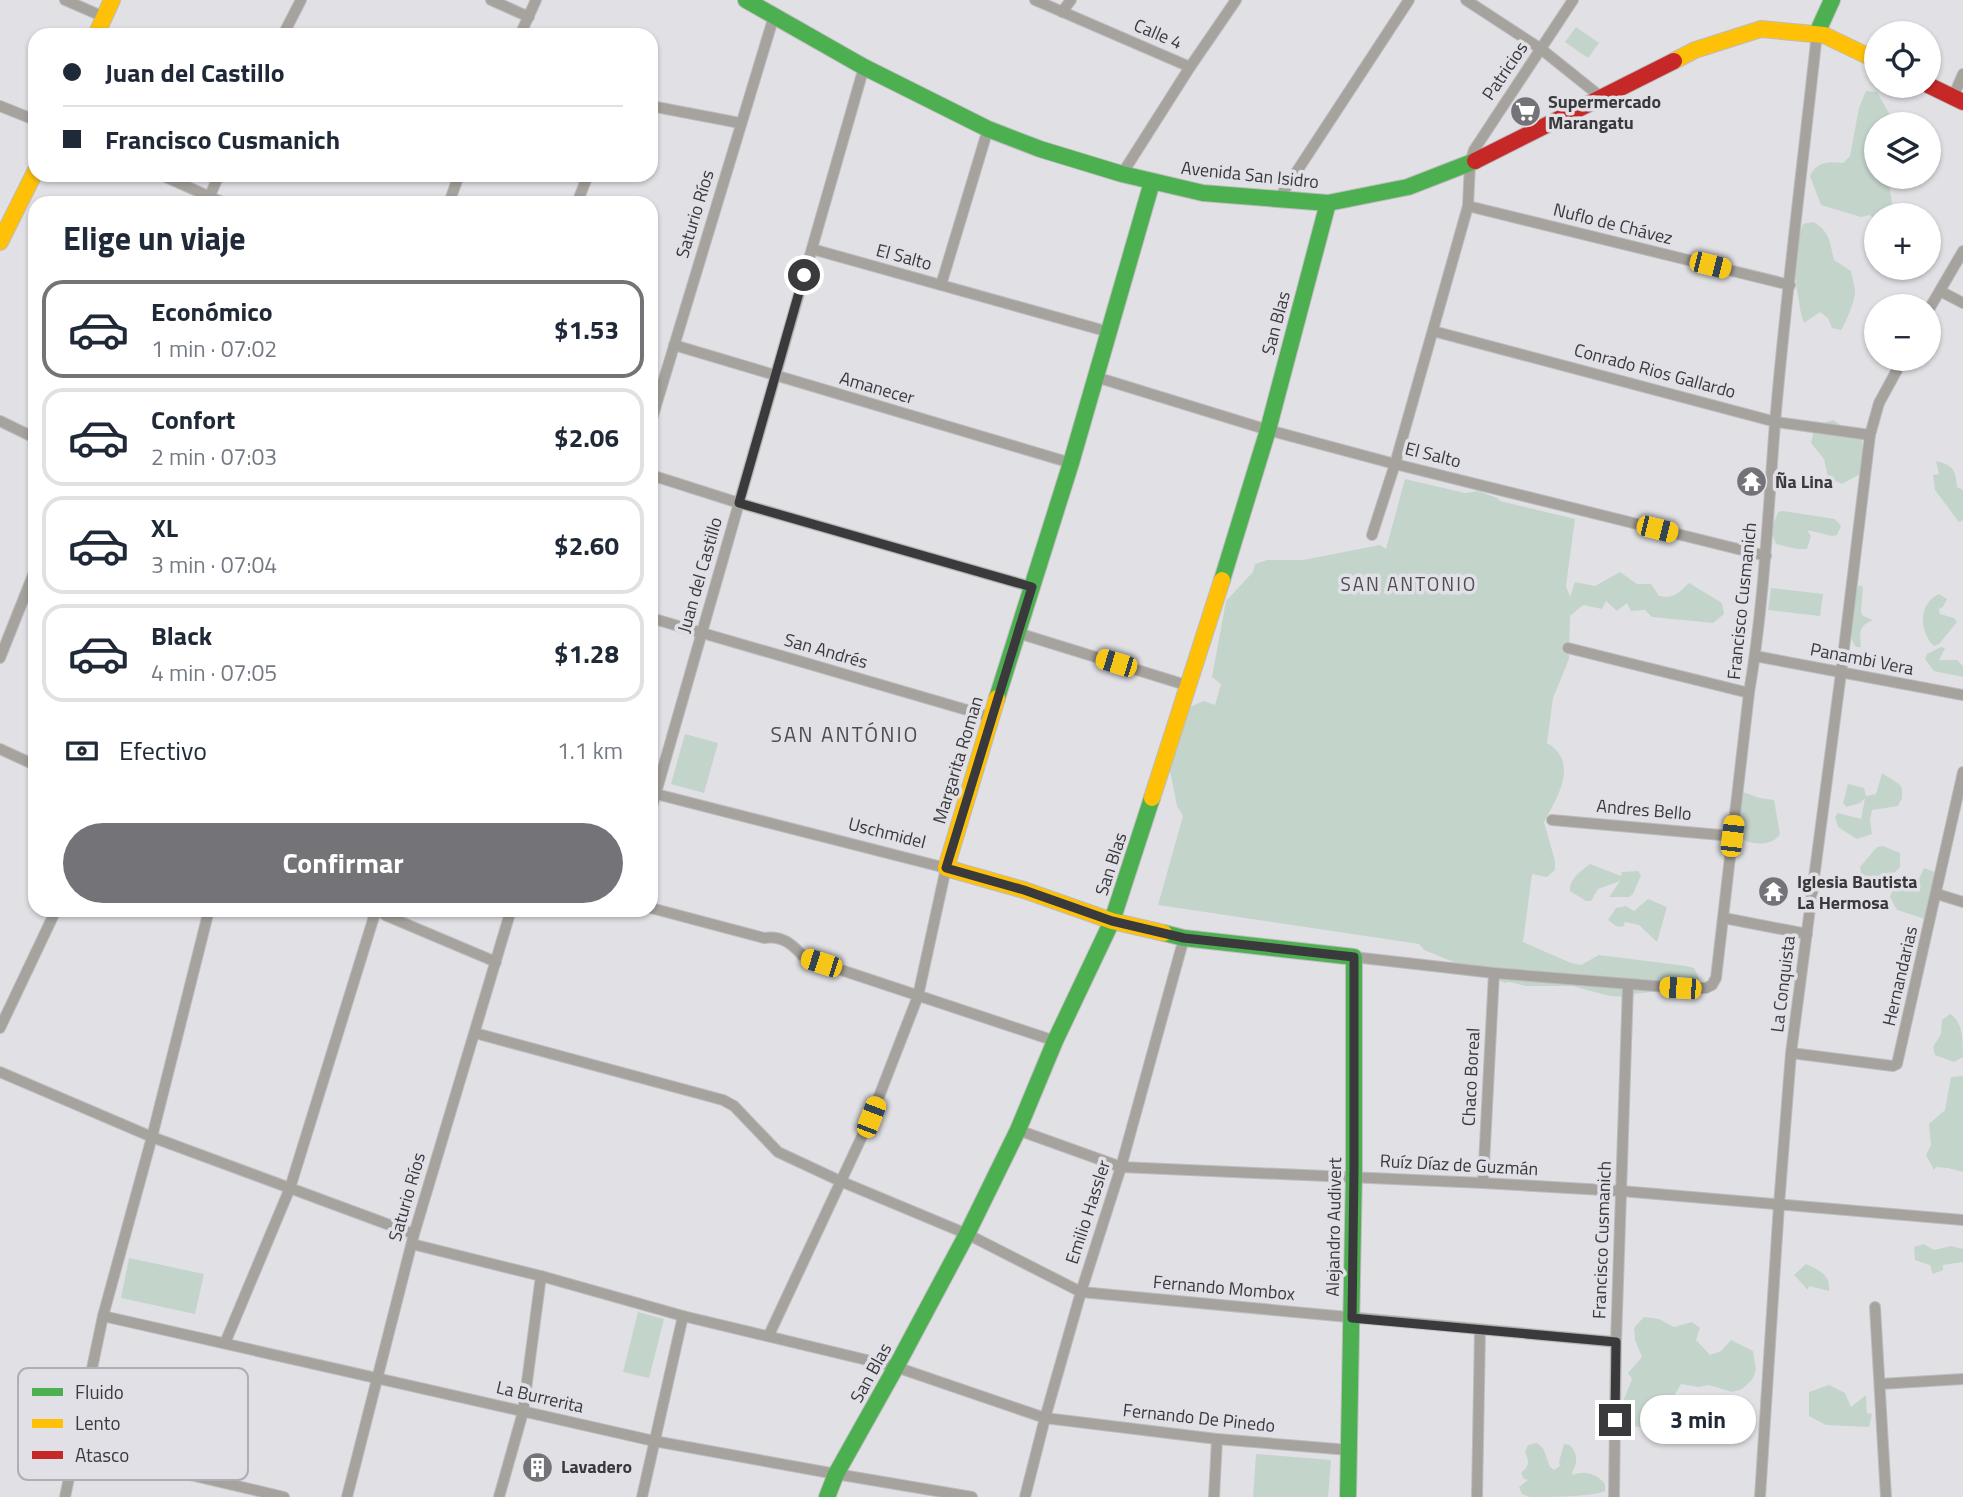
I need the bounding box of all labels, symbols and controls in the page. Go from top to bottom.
street label: Calle 4 [1130,11,1187,56]
map controls [1864,21,1941,371]
button: locate [1864,21,1941,98]
street label: Patricios [1475,36,1534,106]
text: Juan del Castillo [105,53,285,92]
place label: Supermercado Marangatu [1548,88,1661,136]
supermarket icon: Supermercado Marangatu [1508,95,1542,129]
button: layers [1864,112,1941,189]
text: Francisco Cusmanich [105,120,340,159]
street label: Avenida San Isidro [1180,154,1320,195]
street label: Saturio Ríos [668,166,721,261]
street label: Nuflo de Chávez [1551,196,1676,251]
button: + [1864,203,1941,280]
text: Elige un viaje [63,214,246,262]
street label: El Salto [873,236,935,277]
car [1688,250,1733,280]
route start [788,259,820,291]
street label: San Blas [1254,288,1297,358]
text: Económico [151,292,273,331]
button: − [1864,294,1941,371]
icon: car [67,298,130,361]
text: $1.53 [554,310,619,349]
text: 1 min · 07:02 [151,331,277,366]
street label: Conrado Rios Gallardo [1571,336,1739,405]
street label: Amanecer [837,364,918,411]
text: Confort [151,400,235,439]
icon: car [67,406,130,469]
text: $2.06 [554,418,619,457]
street label: El Salto [1402,435,1464,474]
text: 2 min · 07:03 [151,439,277,474]
temple icon: Ña Lina [1735,465,1769,499]
place label: Ña Lina [1775,468,1833,495]
text: XL [151,508,178,547]
icon: car [67,514,130,577]
street label: Juan del Castillo [670,514,729,636]
car [1635,514,1680,544]
street label: Francisco Cusmanich [1720,521,1763,681]
text: $2.60 [554,526,619,565]
text: 3 min · 07:04 [151,547,277,582]
district label: SAN ANTONIO [1341,569,1477,598]
text: Black [151,616,212,655]
icon: car [67,622,130,685]
street label: San Andrés [781,626,871,675]
text: $1.28 [554,634,619,673]
street label: Panambi Vera [1808,635,1916,682]
car [1093,647,1140,679]
text: 4 min · 07:05 [151,655,277,690]
street label: Margarita Roman [925,693,990,827]
district label: SAN ANTÓNIO [771,718,919,750]
text: Efectivo [119,731,207,770]
icon: cash [63,732,101,770]
text: 1.1 km [557,733,623,768]
street label: Andres Bello [1595,792,1693,827]
street label: Uschmidel [845,810,929,855]
car [1720,814,1745,858]
button: Confirmar [63,823,623,903]
street label: San Blas [1088,829,1133,899]
place label: Iglesia Bautista La Hermosa [1797,868,1918,916]
temple icon: Iglesia Bautista La Hermosa [1757,875,1791,909]
street label: Hernandarias [1875,923,1924,1029]
street label: La Conquista [1763,934,1802,1034]
car [798,947,845,979]
car [1659,976,1702,1000]
street label: Chaco Boreal [1454,1027,1487,1127]
car [854,1094,889,1140]
street label: Ruíz Díaz de Guzmán [1379,1147,1539,1182]
street label: Saturio Ríos [381,1149,432,1244]
street label: Emilio Hassler [1058,1156,1117,1267]
street label: Alejandro Audivert [1319,1156,1348,1297]
street label: Francisco Cusmanich [1585,1161,1618,1319]
street label: Fernando Mombox [1152,1268,1296,1307]
street label: San Blas [843,1338,898,1408]
legend [18,1368,248,1480]
street label: La Burrerita [494,1373,587,1420]
text: Fluido [75,1377,124,1406]
street label: Fernando De Pinedo [1122,1396,1276,1439]
callout: 3 min [1640,1396,1755,1444]
text: 3 min [1670,1402,1726,1437]
route end [1599,1404,1631,1436]
text: Lento [75,1408,120,1437]
text: Atasco [75,1440,129,1469]
building icon: Lavadero [521,1450,555,1484]
place label: Lavadero [561,1453,632,1480]

